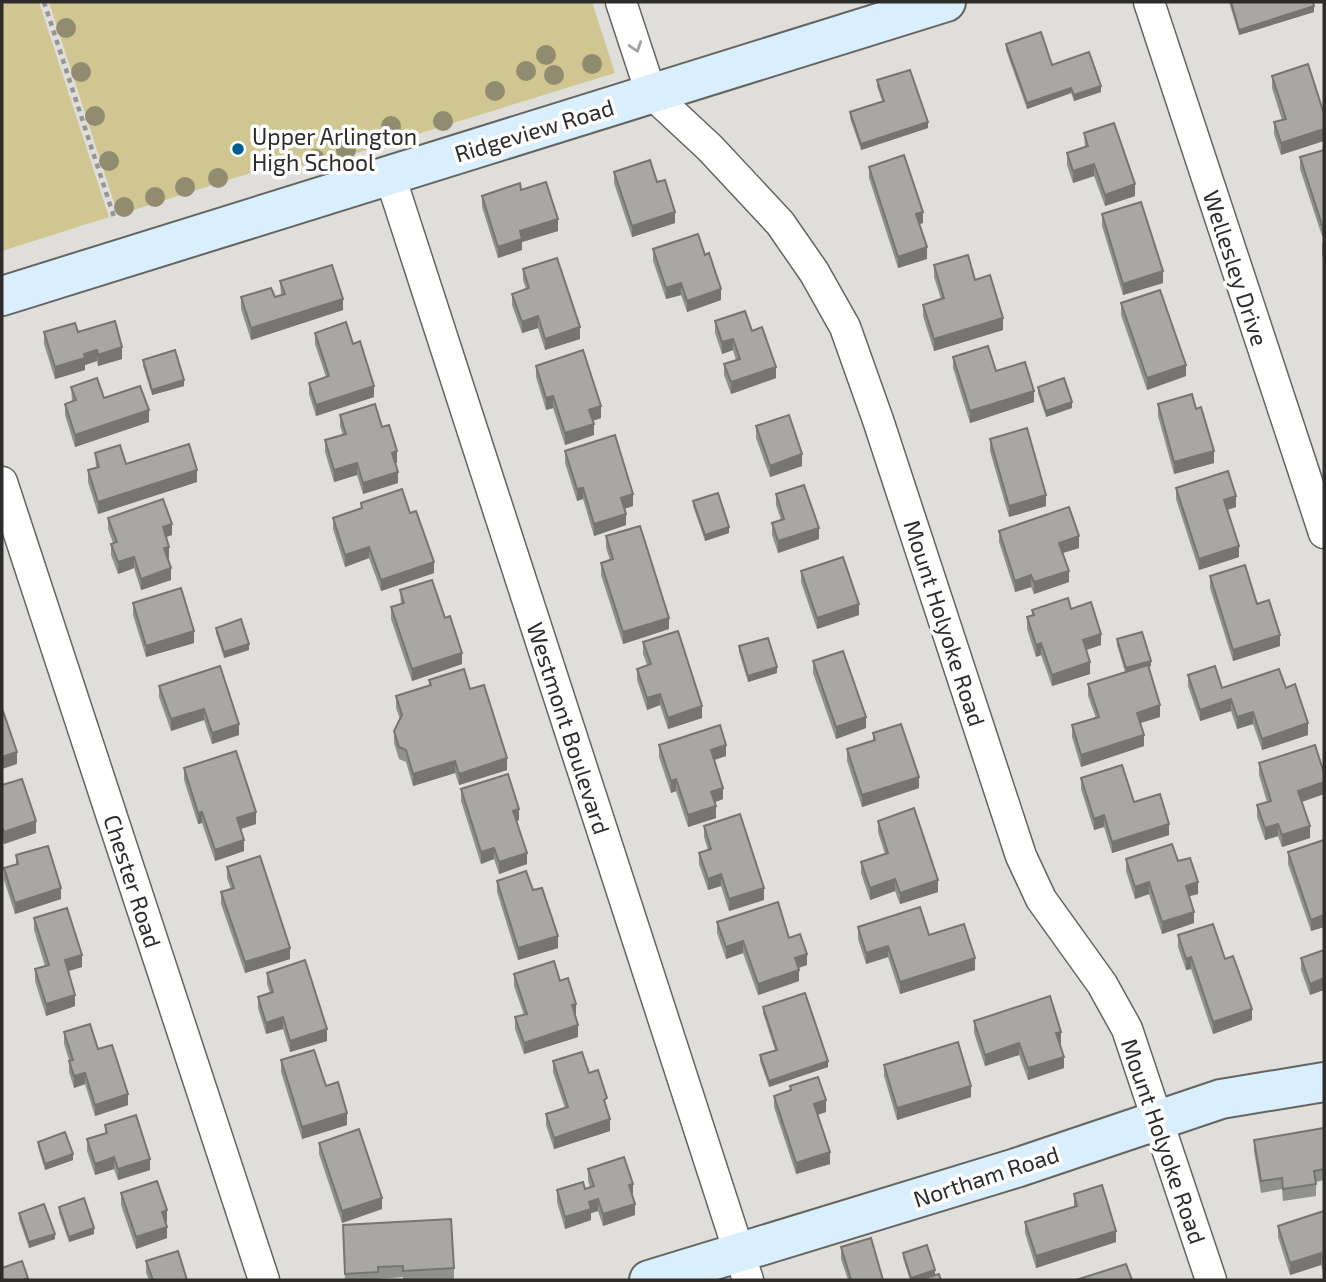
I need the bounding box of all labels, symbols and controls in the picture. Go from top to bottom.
one-way arrow [628,40,642,53]
street label: Ridgeview Road [451,92,617,168]
place label: Upper Arlington High School [252,122,417,176]
marker: Upper Arlington High School [230,141,246,157]
street label: Wellesley Drive [1198,187,1274,349]
street label: Mount Holyoke Road [898,516,992,730]
street label: Westmont Boulevard [522,619,616,837]
street label: Chester Road [98,811,168,951]
street label: Mount Holyoke Road [1116,1035,1212,1247]
street label: Northam Road [910,1139,1062,1213]

